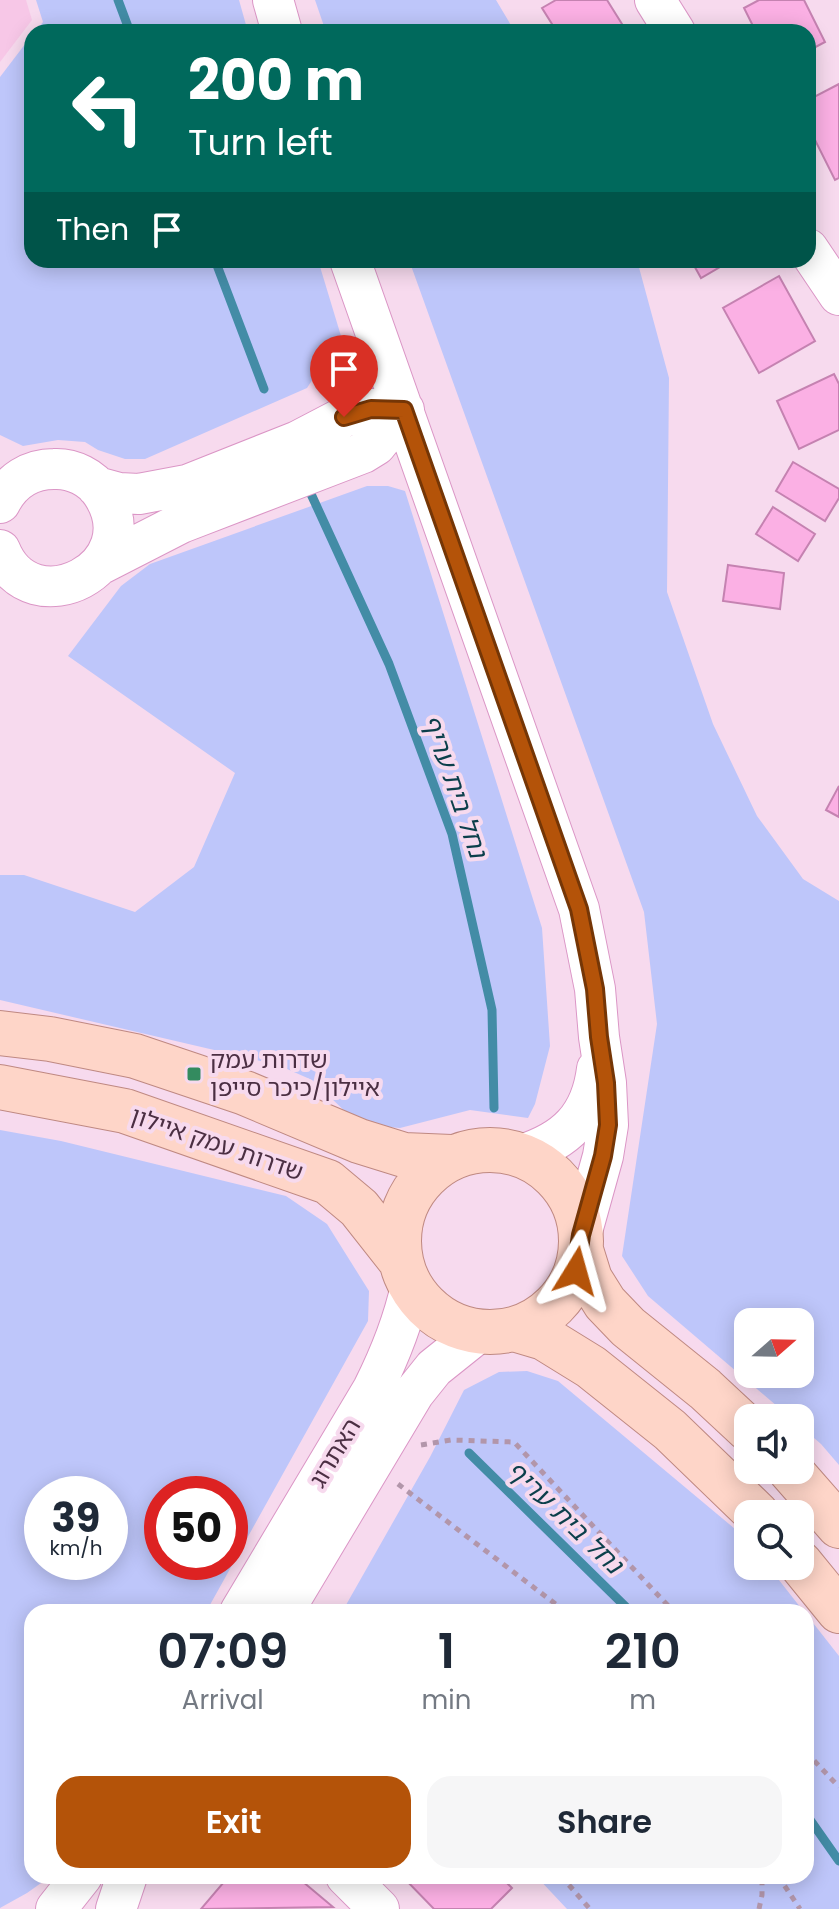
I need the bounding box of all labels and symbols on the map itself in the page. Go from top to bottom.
pin [310,335,378,417]
water label: נחל בית עריף [414,710,497,864]
place label: שדרות עמק איילון/כיכר סייפן [210,1043,380,1104]
marker: שדרות עמק איילון/כיכר סייפן [185,1065,203,1083]
street label: שדרות עמק איילון [127,1099,308,1188]
position arrow [534,1229,618,1313]
north arrow [734,1308,814,1388]
street label: האתרוג [301,1412,368,1494]
water label: נחל בית עריף [499,1452,633,1583]
speed limit sign: 50 [144,1476,248,1580]

